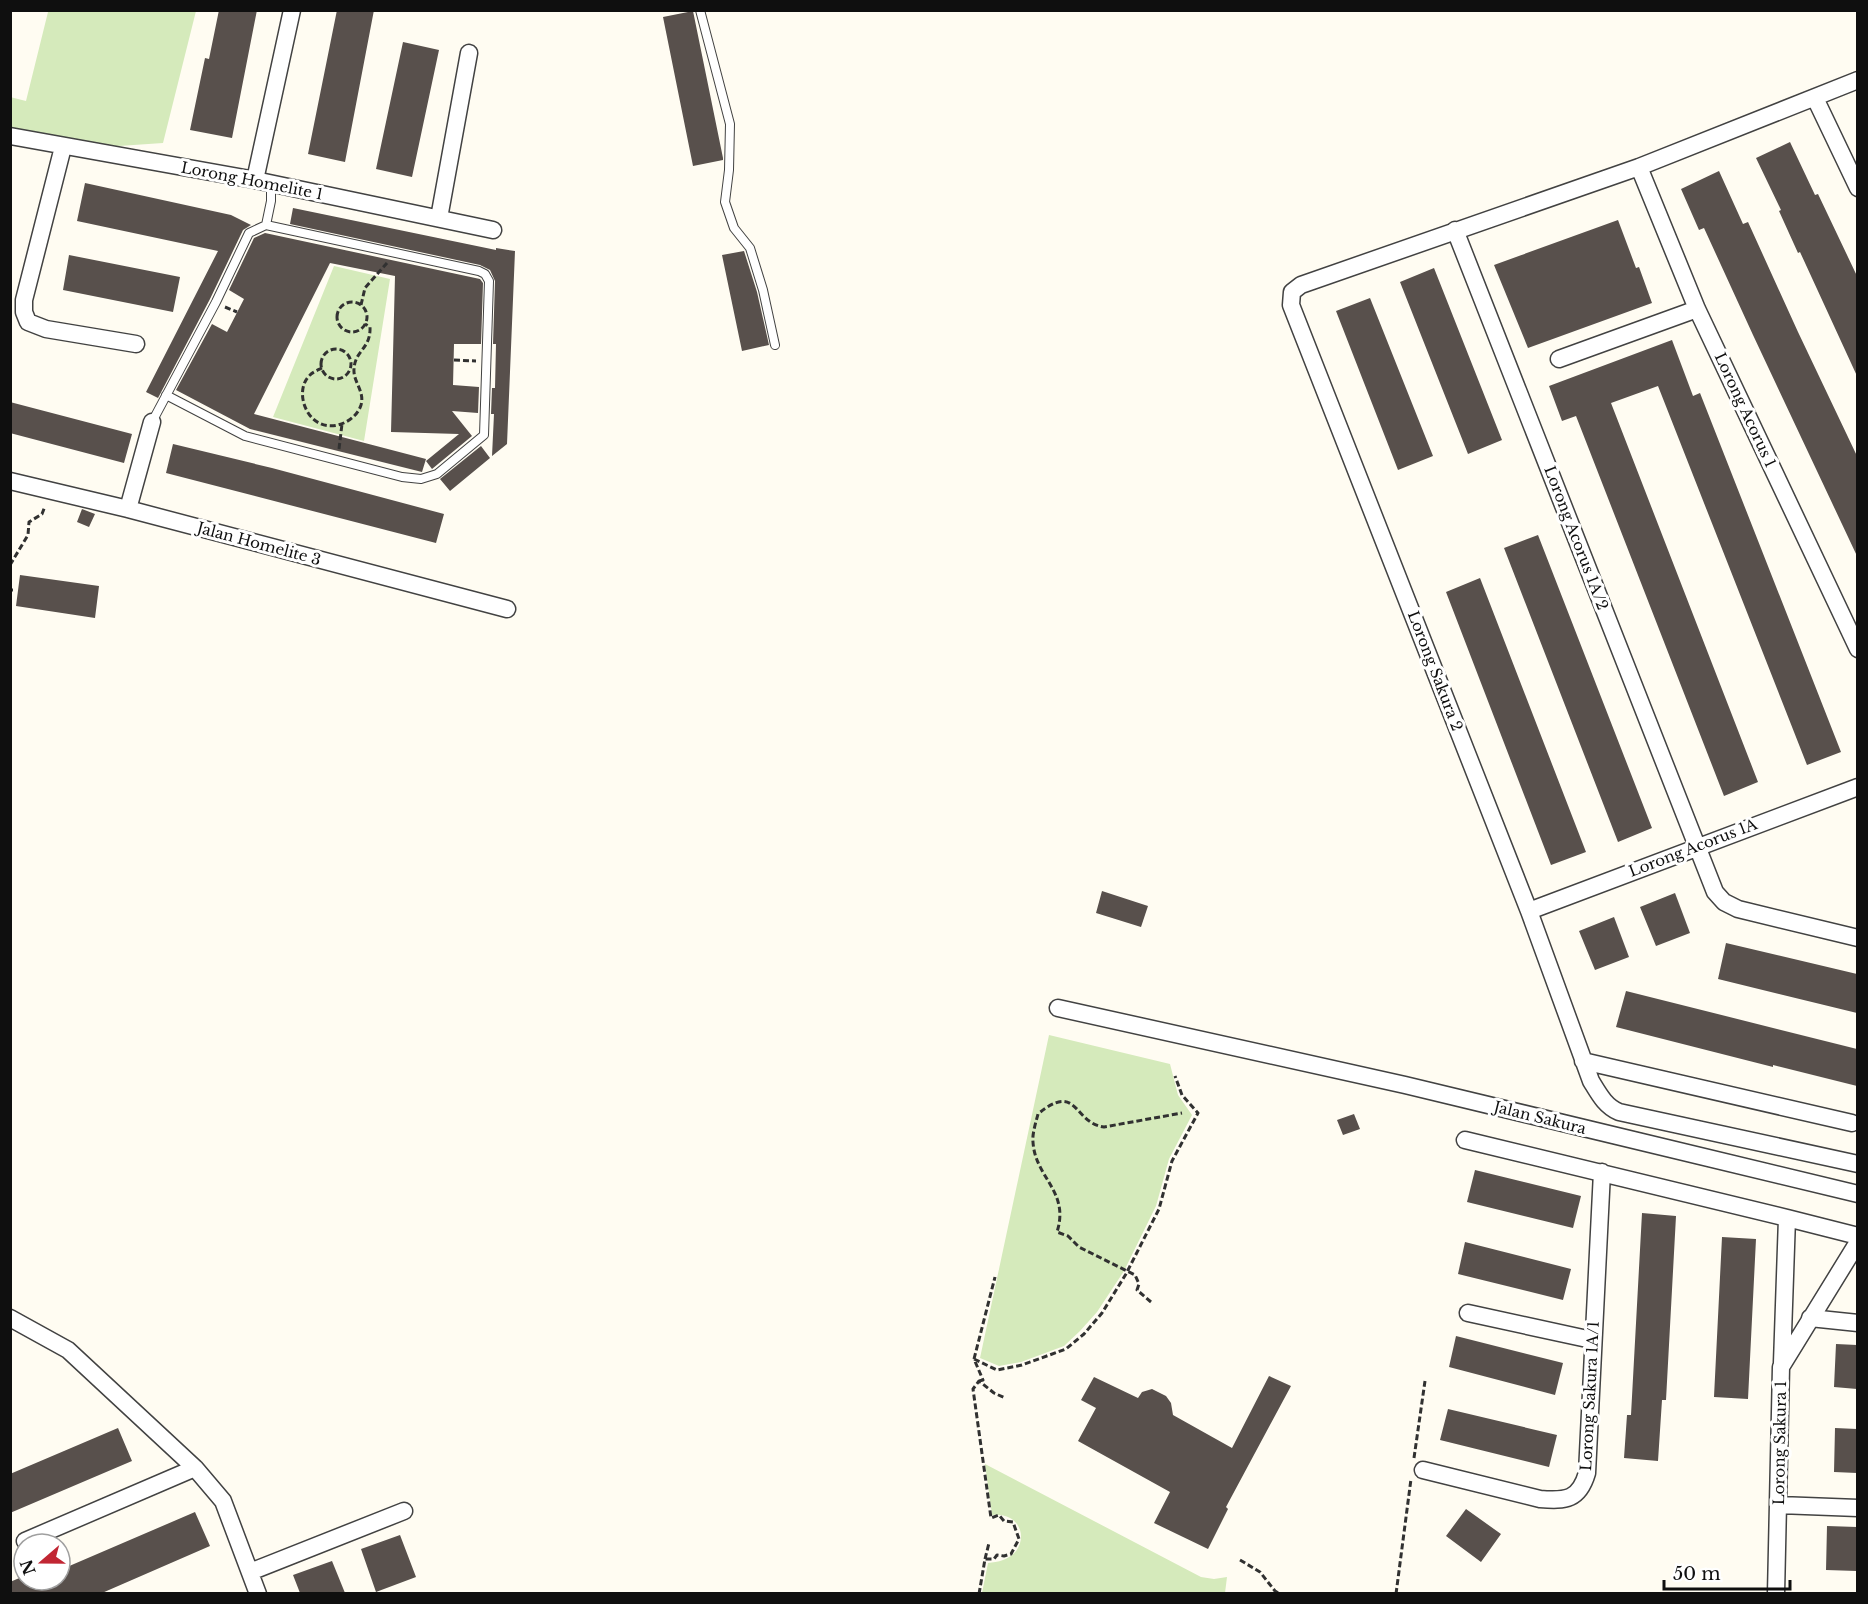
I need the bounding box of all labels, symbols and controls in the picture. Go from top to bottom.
street label: Lorong Homelite 1 [180,157,325,204]
street label: Lorong Acorus 1 [1711,349,1780,470]
street label: Lorong Acorus 1A/2 [1540,463,1613,612]
street label: Jalan Homelite 3 [193,517,323,569]
street label: Lorong Sakura 2 [1404,608,1467,734]
street label: Lorong Acorus 1A [1626,814,1760,881]
street label: Jalan Sakura [1490,1096,1589,1138]
street label: Lorong Sakura 1A/1 [1576,1321,1603,1471]
street label: Lorong Sakura 1 [1769,1381,1790,1505]
north arrow [12,1532,72,1592]
scale bar [1664,1553,1790,1591]
text: N [16,1557,40,1578]
text: 50 m [1673,1563,1721,1585]

